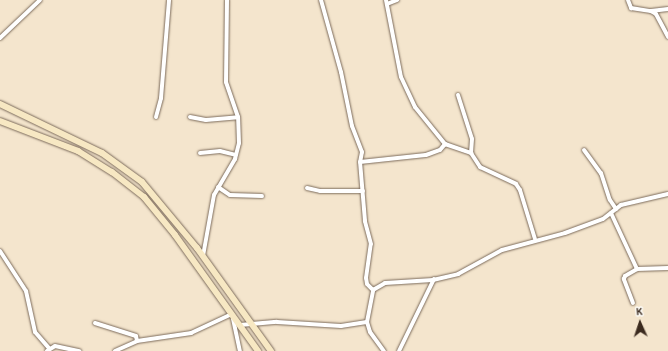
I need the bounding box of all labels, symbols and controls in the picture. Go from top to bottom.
north arrow [620,303,660,343]
text: K [636,304,643,318]

